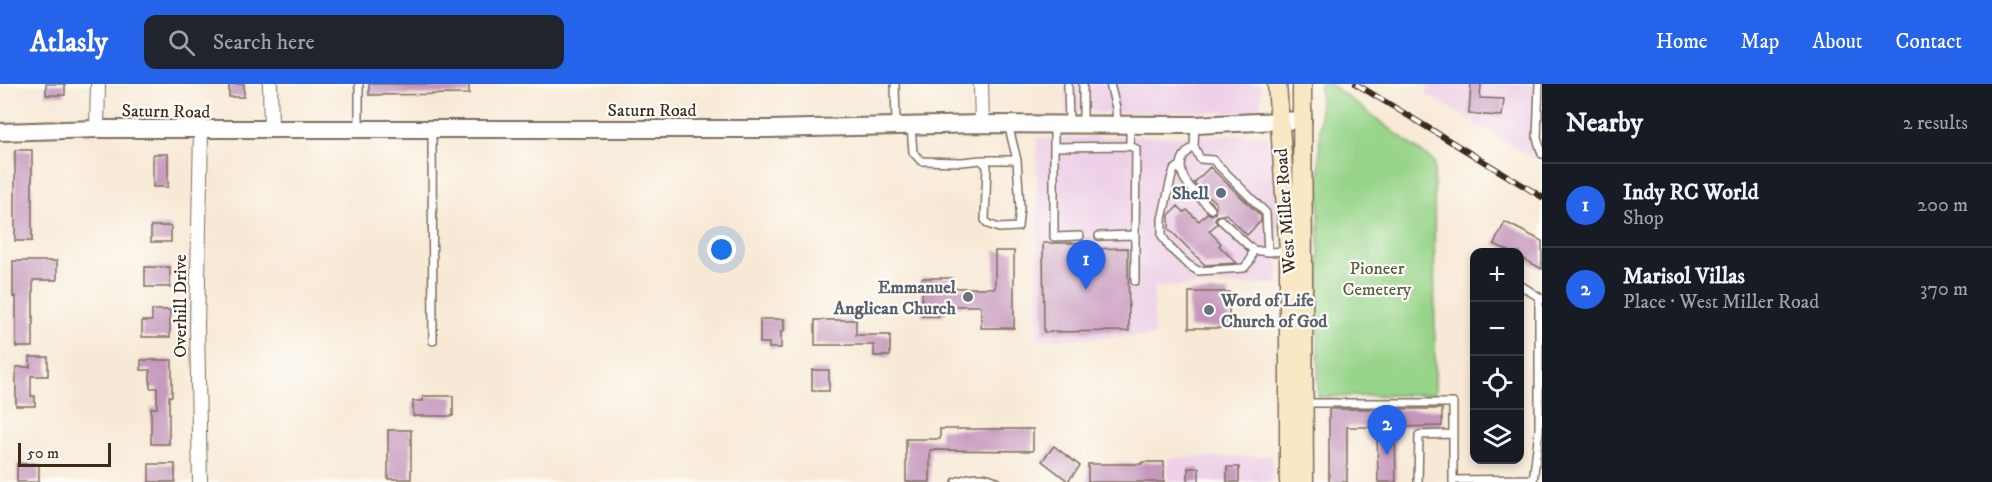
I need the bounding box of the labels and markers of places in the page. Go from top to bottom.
place label: Shell [1172,183,1210,205]
marker: Shell [1214,186,1228,200]
pin: 1 [1066,240,1106,290]
place label: Emmanuel Anglican Church [833,277,957,320]
marker: Emmanuel Anglican Church [961,290,975,304]
place label: Word of Life Church of God [1220,290,1328,333]
marker: Word of Life Church of God [1202,303,1216,317]
pin: 2 [1368,406,1406,455]

